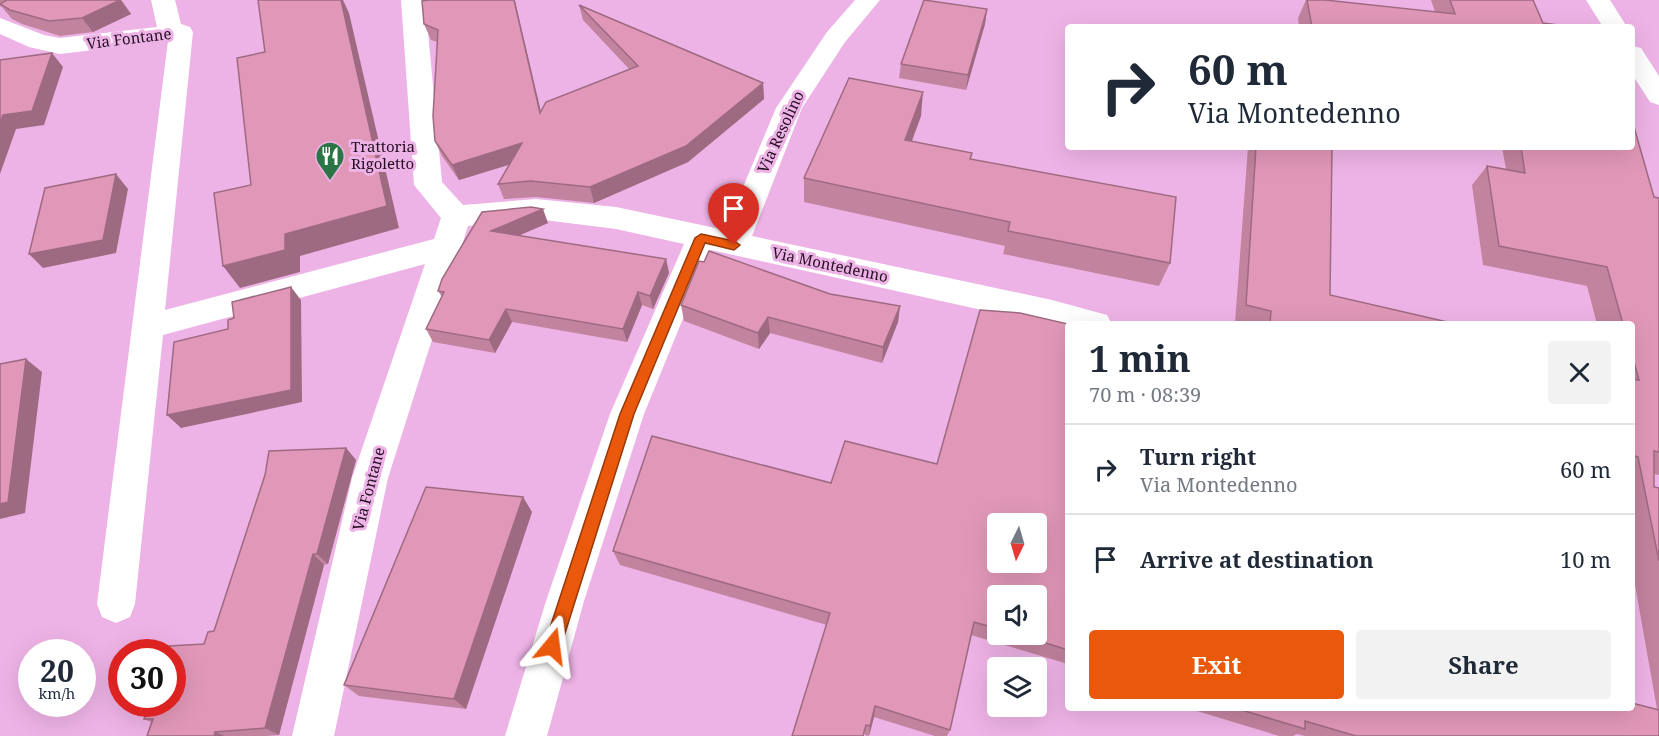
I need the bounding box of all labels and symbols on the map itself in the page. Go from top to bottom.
street label: Via Fontane [85,23,172,53]
street label: Via Resolino [752,87,808,176]
place label: Trattoria Rigoletto [351,136,415,173]
restaurant icon: Trattoria Rigoletto [314,140,346,182]
pin [708,183,759,245]
street label: Via Montedenno [770,242,890,286]
street label: Via Fontane [347,445,389,533]
north arrow [987,513,1047,573]
position arrow [520,614,584,678]
speed limit sign: 30 [108,639,186,717]

